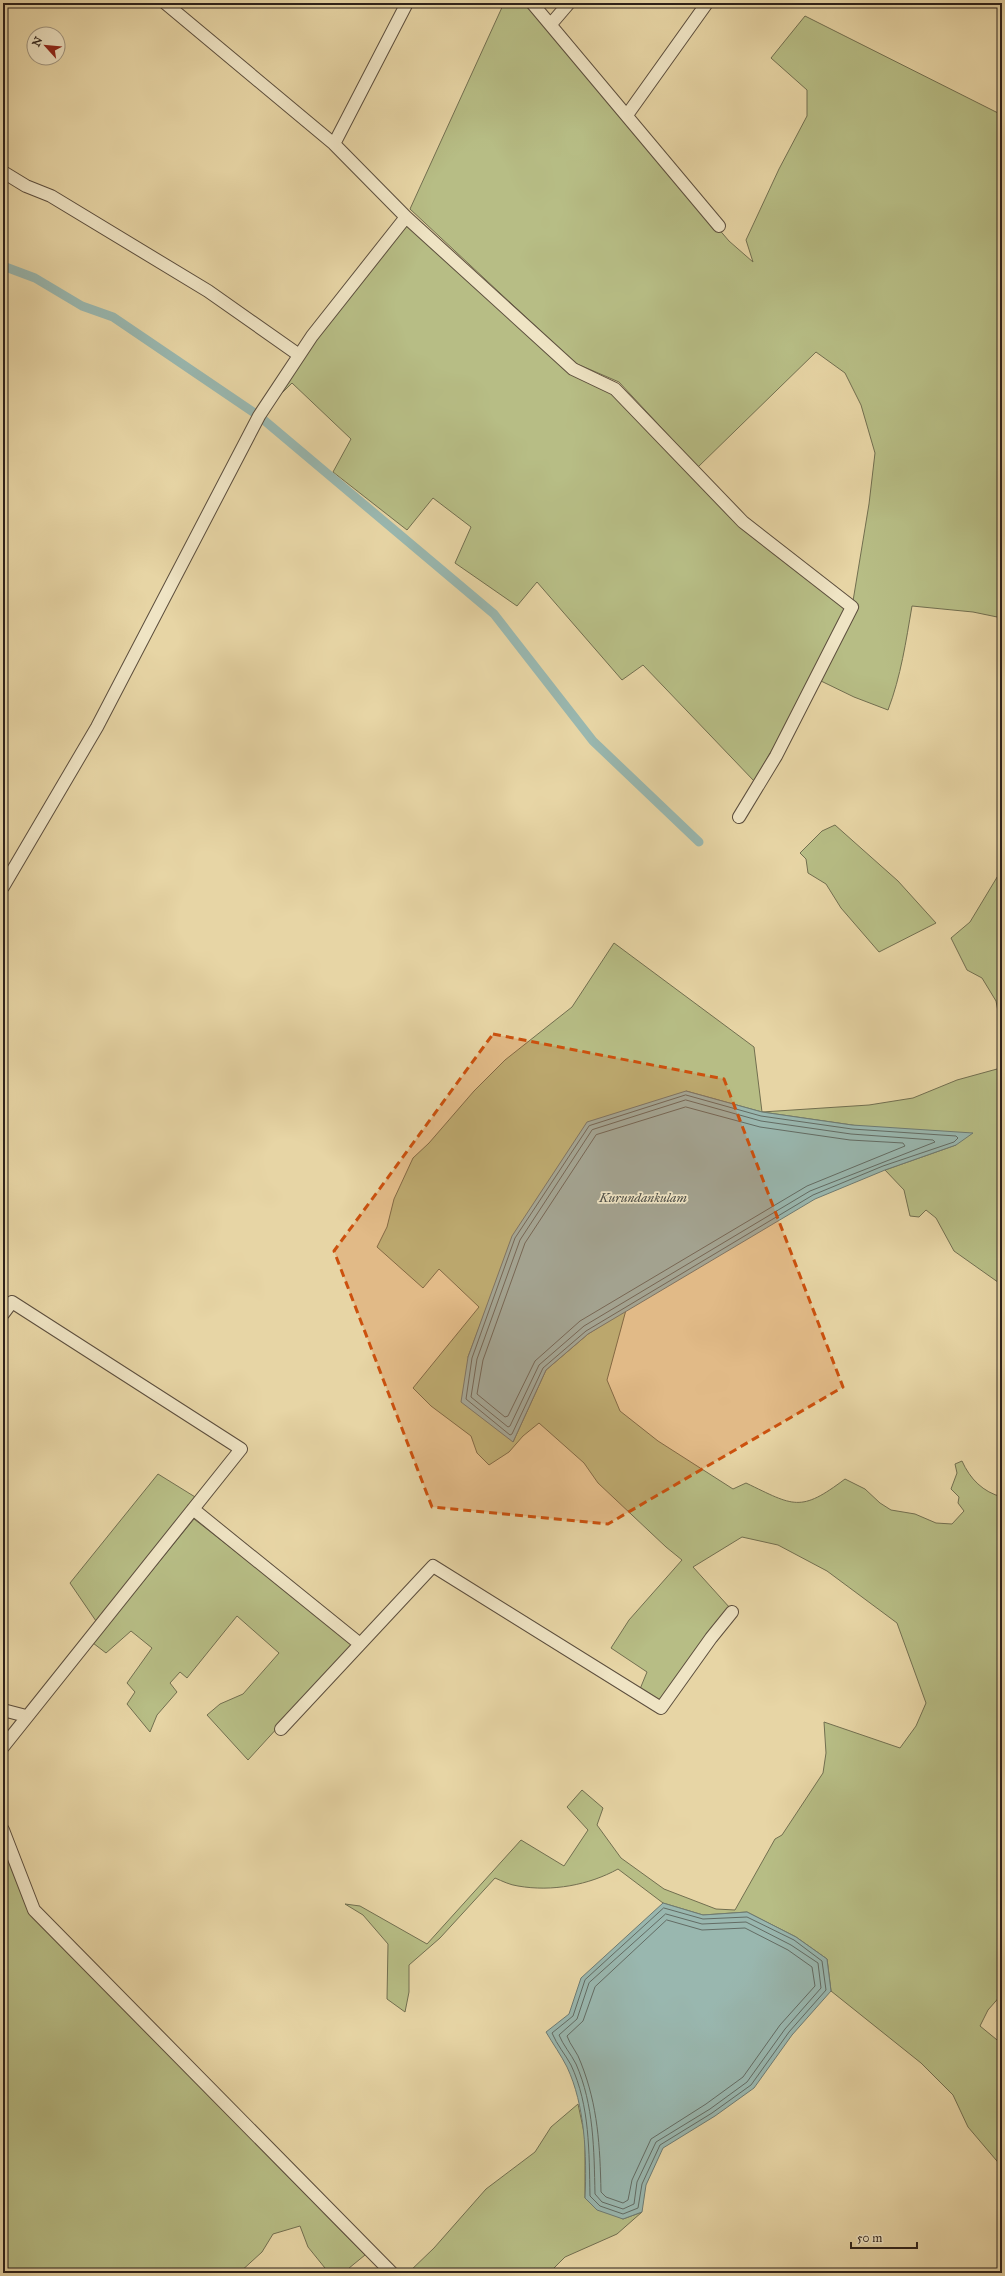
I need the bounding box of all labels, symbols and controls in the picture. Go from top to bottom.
north arrow [26,26,66,66]
text: N [30,34,46,49]
water label: Kurundankulam [598,1190,687,1206]
scale bar [851,2224,917,2250]
text: 50 m [857,2231,882,2245]

